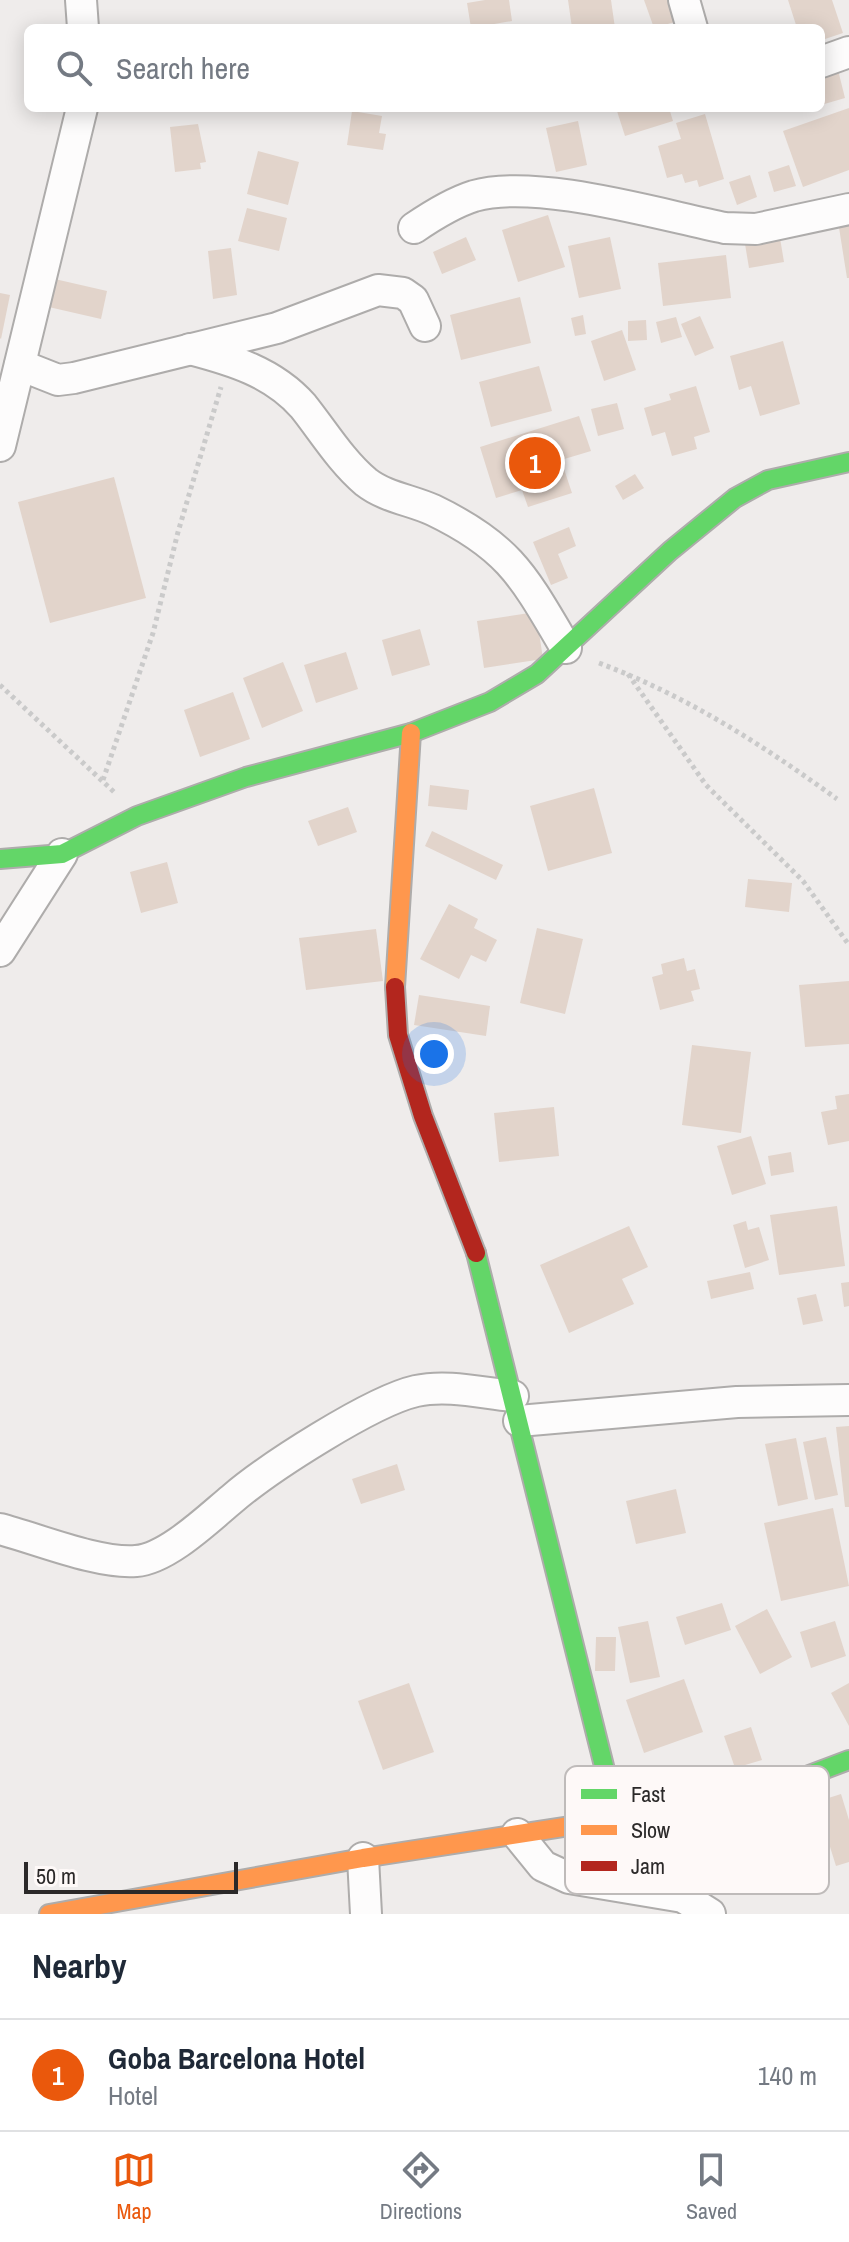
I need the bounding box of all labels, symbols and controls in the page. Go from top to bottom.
search box [24,24,825,112]
icon: search [52,46,96,90]
text: Search here [116,48,250,88]
pin: 1 [509,433,561,493]
your location [414,1034,454,1074]
legend [565,1766,829,1894]
text: Fast [631,1779,665,1809]
text: Slow [631,1815,670,1845]
text: Jam [631,1851,665,1881]
scale bar [24,1858,238,1894]
text: 50 m [36,1861,76,1891]
text: Nearby [32,1943,127,1989]
text: Goba Barcelona Hotel [108,2038,365,2078]
text: 1 [52,2058,64,2093]
text: 140 m [758,2058,817,2093]
text: Hotel [108,2078,158,2113]
tab: Map [112,2148,156,2226]
tab: Directions [380,2148,462,2226]
tab: Saved [686,2148,737,2226]

